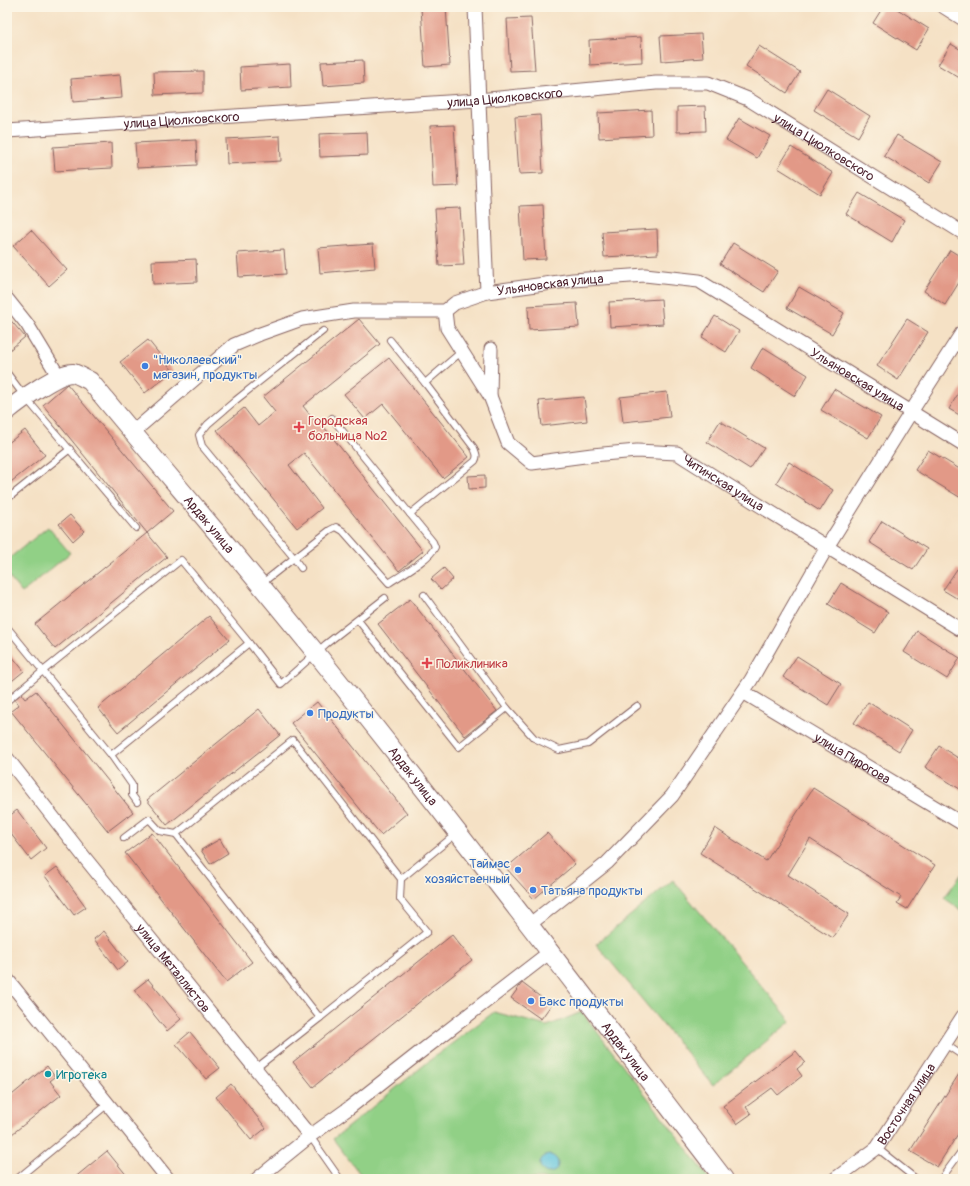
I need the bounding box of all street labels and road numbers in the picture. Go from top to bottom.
street label: улица Циолковского [446,85,563,111]
street label: улица Циолковского [122,109,240,132]
street label: улица Циолковского [770,110,877,185]
street label: Ульяновская улица [496,271,604,300]
street label: Ульяновская улица [807,345,907,415]
street label: Читинская улица [679,452,767,515]
street label: Ардак улица [180,492,237,557]
street label: улица Пирогова [810,729,893,788]
street label: Ардак улица [385,744,441,809]
street label: улица Металлистов [132,920,214,1016]
street label: Ардак улица [598,1019,653,1085]
street label: Восточная улица [874,1060,939,1148]

